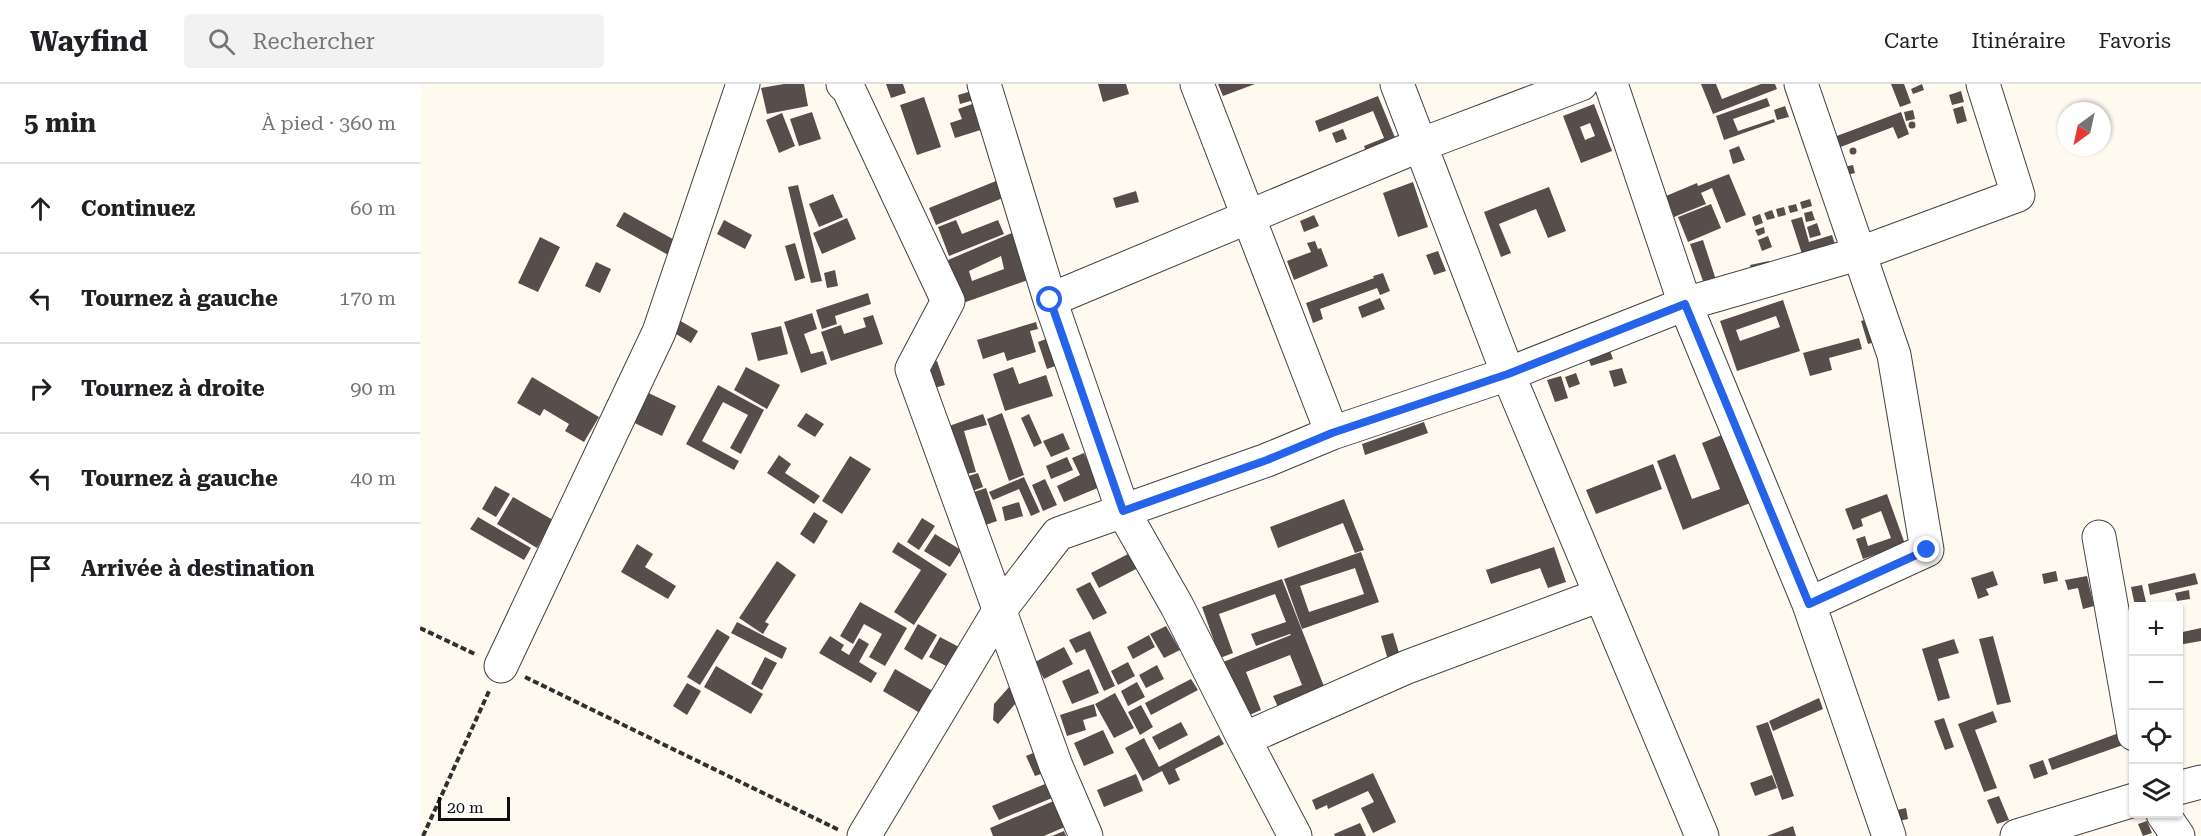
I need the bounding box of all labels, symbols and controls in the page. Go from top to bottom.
search box [184,14,604,68]
text: Wayfind [30,25,148,58]
icon: search [205,25,238,58]
text: Rechercher [253,29,375,54]
text: Carte [1884,29,1939,53]
text: Itinéraire [1972,29,2066,53]
text: Favoris [2099,29,2171,53]
north arrow [2057,102,2111,156]
text: 5 min [24,108,96,138]
text: À pied · 360 m [262,111,396,135]
icon: ahead [24,192,57,225]
text: Continuez [81,196,195,221]
text: 60 m [350,196,396,220]
icon: left [24,282,57,315]
text: Tournez à gauche [81,286,278,311]
text: 170 m [339,286,396,310]
route start [1036,286,1062,312]
icon: right [24,372,57,405]
text: Tournez à droite [81,376,265,401]
text: 90 m [350,376,396,400]
icon: left [24,462,57,495]
text: Tournez à gauche [81,466,278,491]
text: 40 m [350,466,396,490]
route end [1913,536,1939,562]
icon: arrive [24,552,57,585]
text: Arrivée à destination [81,556,315,581]
map controls [2129,602,2183,818]
button: + [2129,602,2183,656]
button: − [2129,656,2183,710]
button: locate [2129,710,2183,764]
button: layers [2129,764,2183,818]
scale bar [438,794,510,822]
text: 20 m [447,798,484,817]

